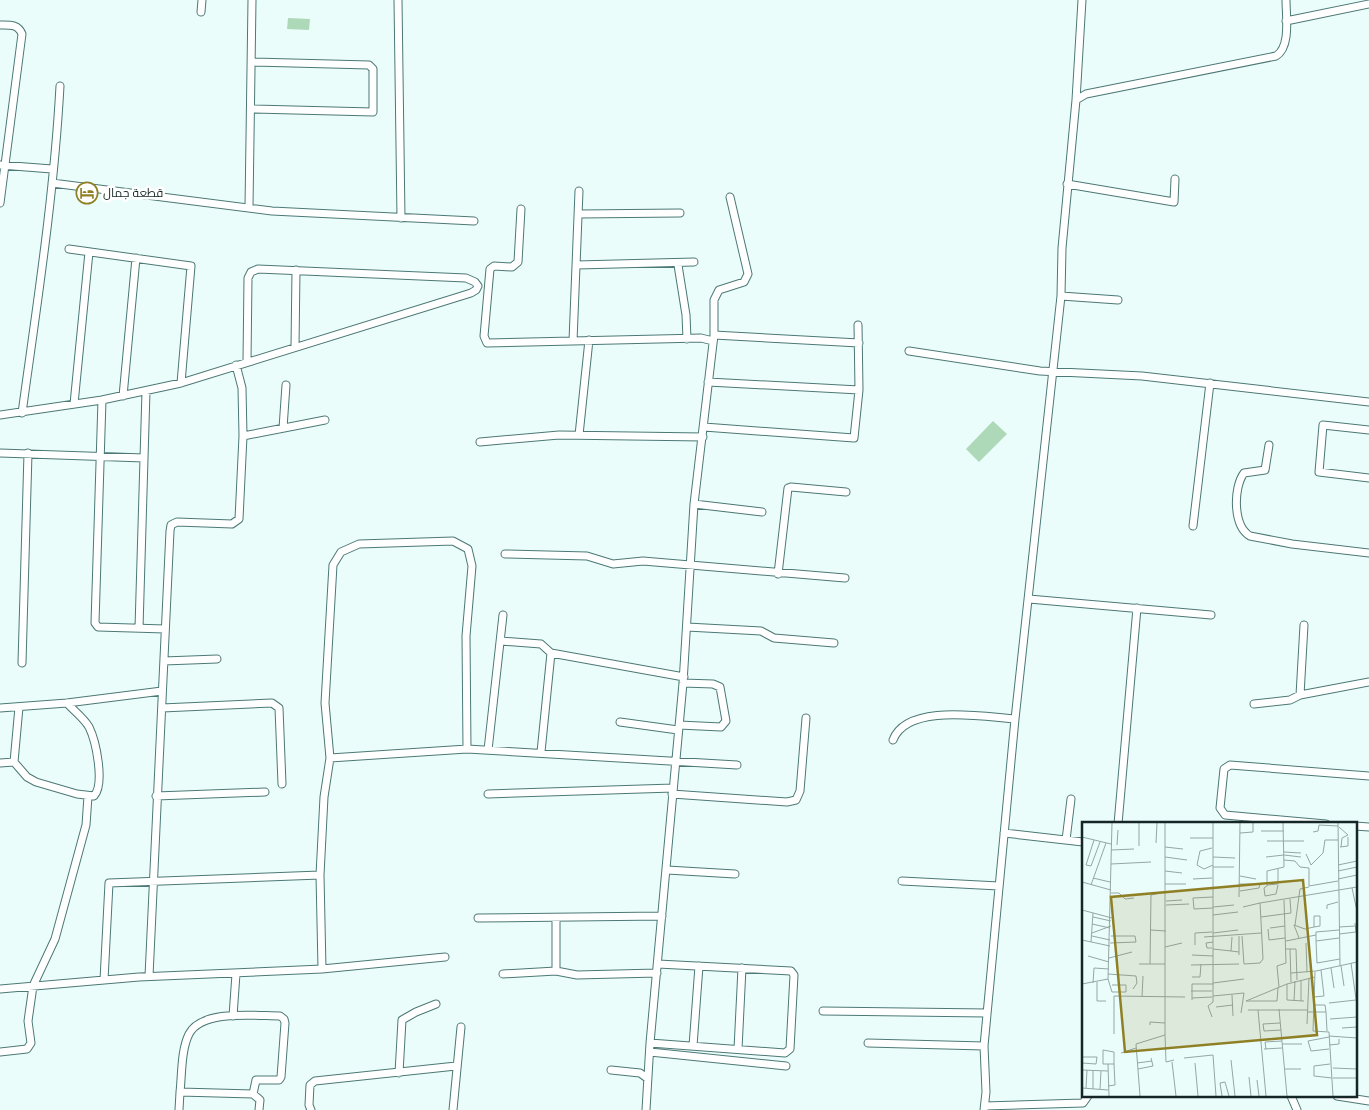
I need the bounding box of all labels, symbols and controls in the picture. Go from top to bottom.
hotel icon: قطعة جمال [75,181,99,205]
place label: قطعة جمال [103,185,163,200]
inset map [1082,822,1356,1098]

